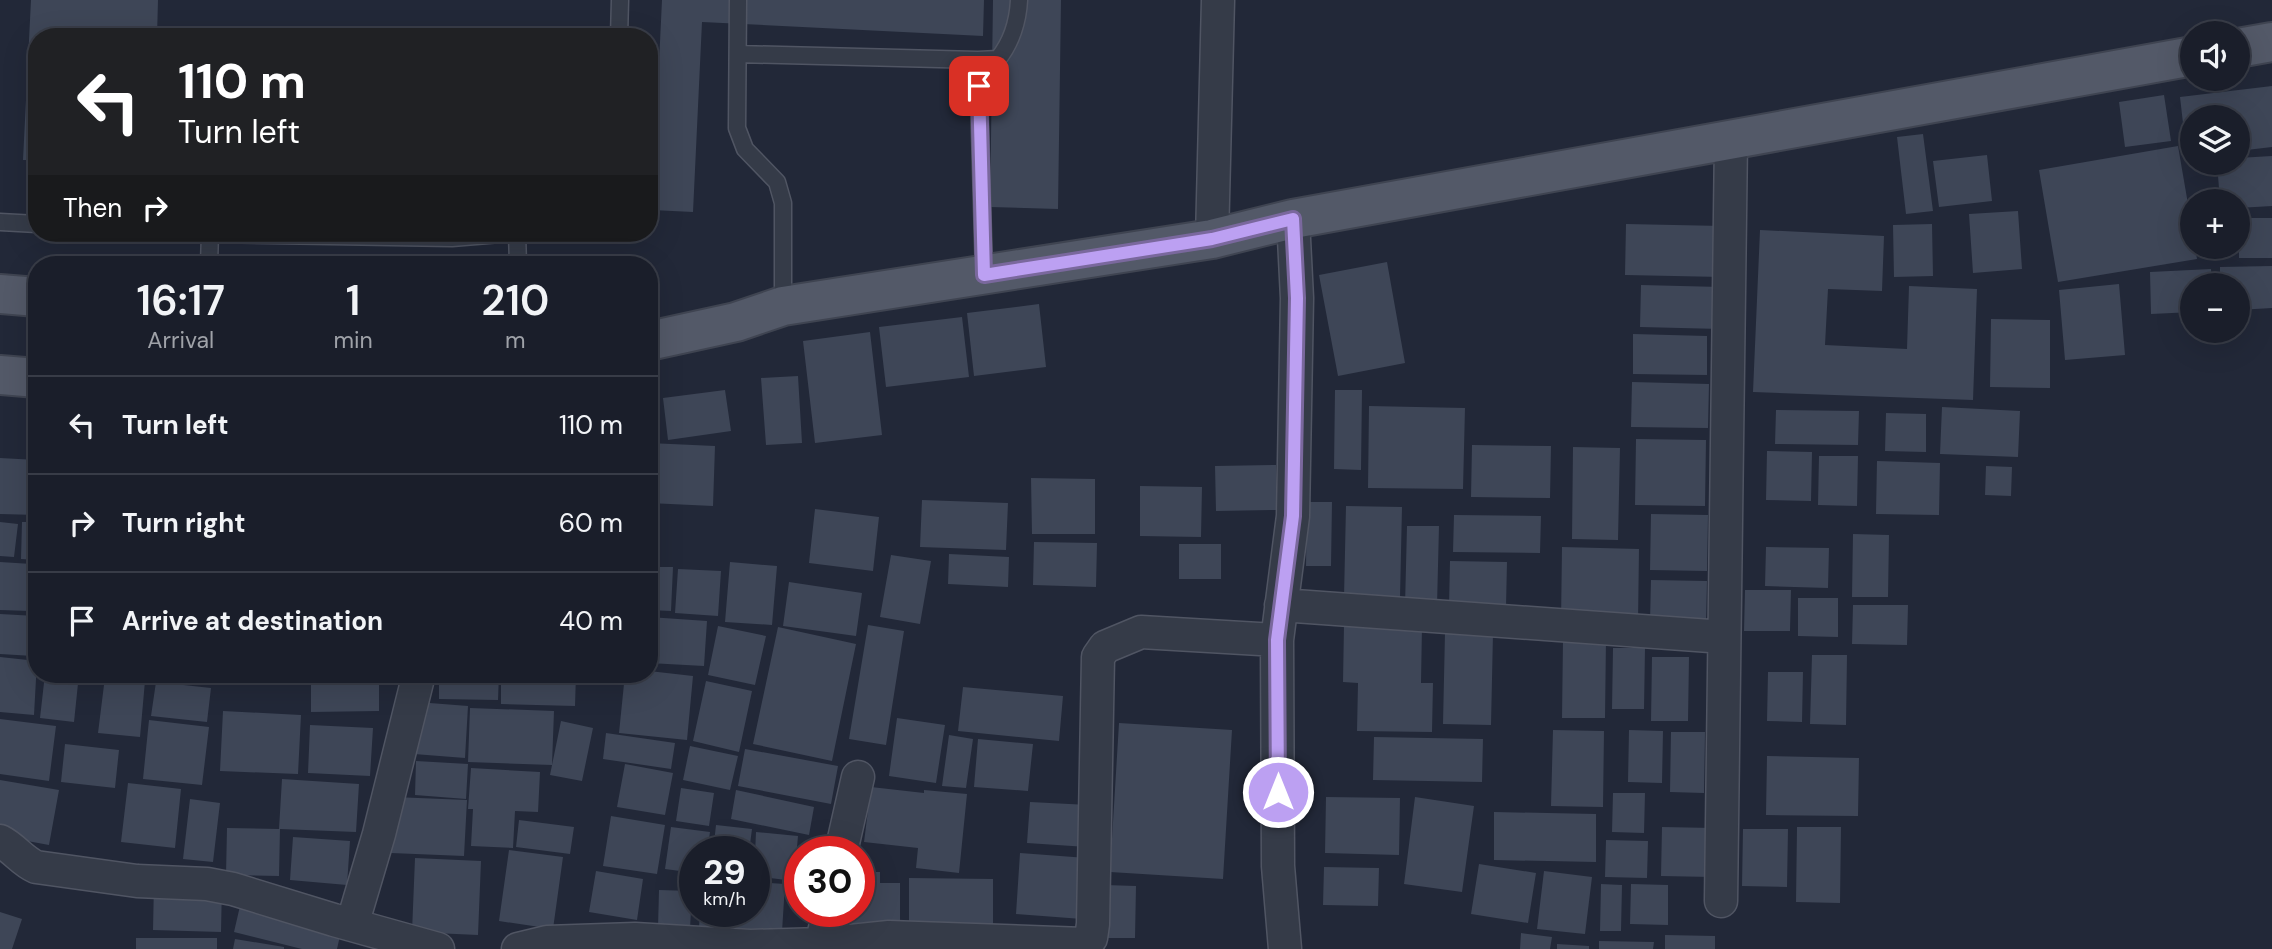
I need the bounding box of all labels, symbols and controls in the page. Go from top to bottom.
map controls [2180,21,2250,343]
button: sound [2180,21,2250,91]
text: 110 m [178,49,306,113]
icon: left [63,56,154,147]
pin [949,56,1009,116]
icon: arrive [960,67,998,105]
button: layers [2180,105,2250,175]
text: Turn left [178,111,300,153]
icon: right [136,189,174,227]
button: + [2180,189,2250,259]
text: Then [63,191,122,225]
text: 16:17 [137,273,225,328]
text: 1 [346,273,360,328]
text: 210 [481,273,549,328]
button: − [2180,273,2250,343]
text: Arrival [147,325,214,355]
text: min [333,325,373,355]
text: m [505,325,526,355]
icon: left [63,406,101,444]
text: Turn left [122,408,229,442]
text: 110 m [559,408,623,442]
icon: right [63,504,101,542]
text: Turn right [122,506,246,540]
text: 60 m [559,506,623,540]
icon: arrive [63,602,101,640]
text: Arrive at destination [122,604,383,638]
text: 40 m [559,604,623,638]
position arrow [1241,755,1315,829]
speed limit sign: 30 [784,836,875,927]
text: 29 [703,849,746,895]
text: km/h [703,887,746,911]

